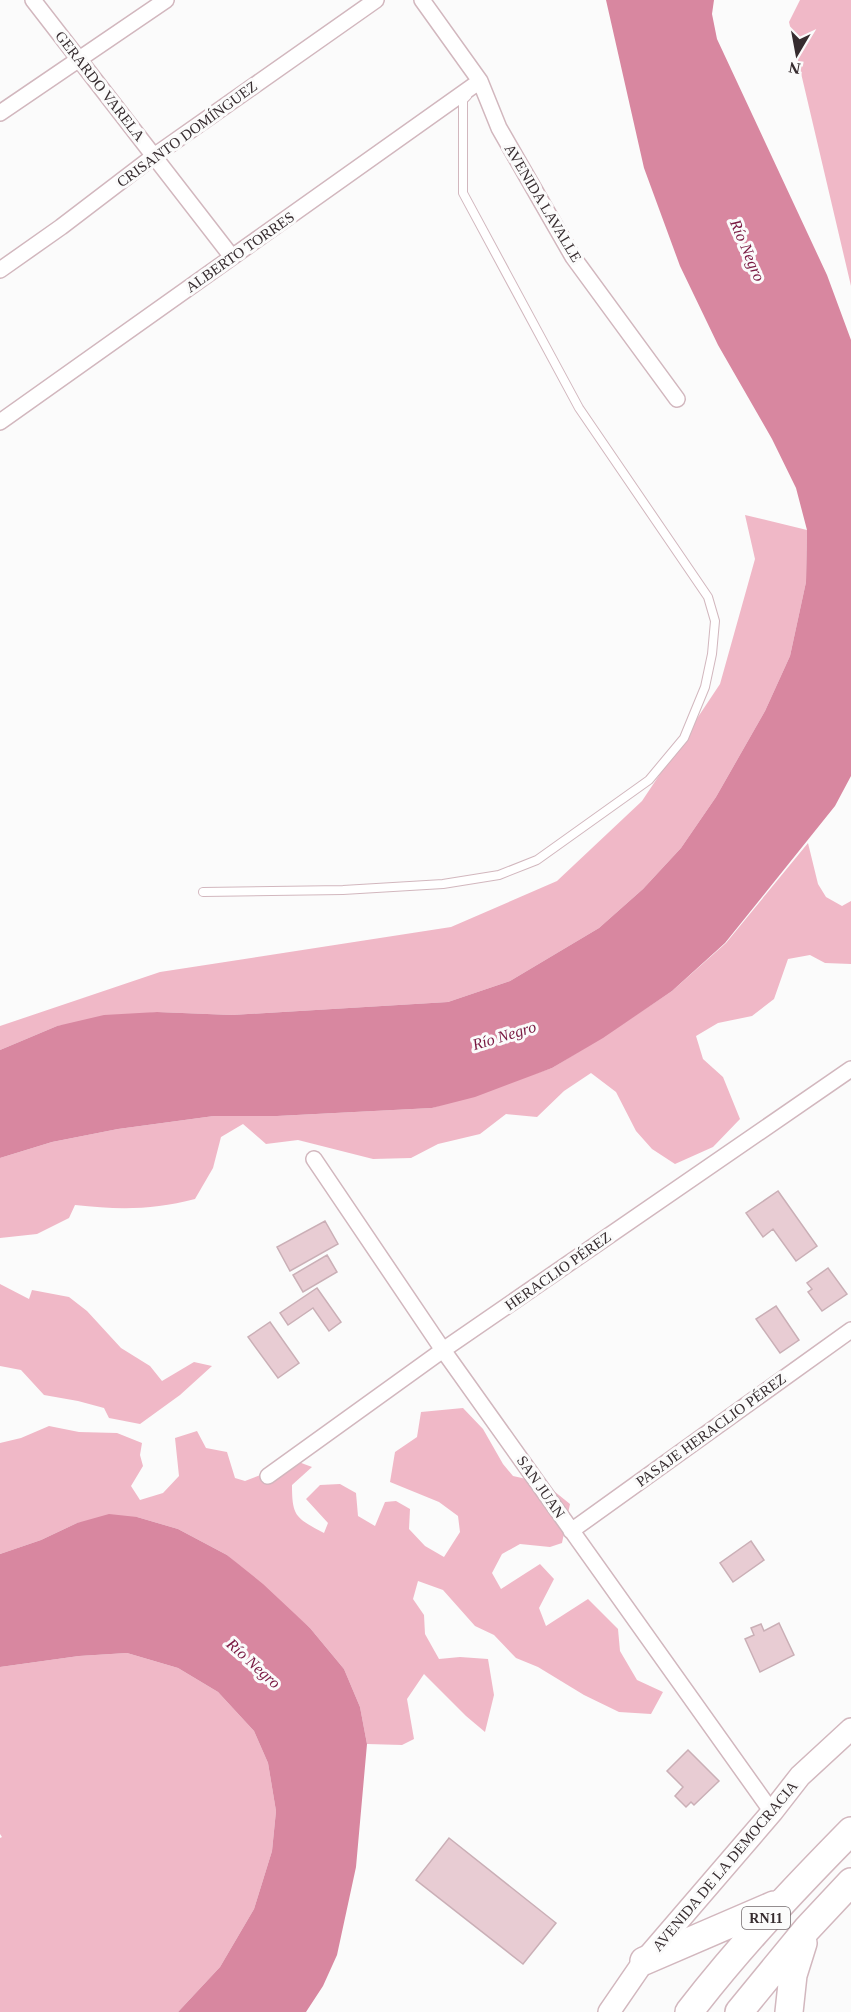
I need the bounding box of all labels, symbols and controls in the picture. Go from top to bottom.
north arrow [767,24,827,84]
street label: GERARDO VARELA [52,28,148,144]
text: N [787,59,802,78]
street label: CRISANTO DOMÍNGUEZ [114,78,260,190]
street label: AVENIDA LAVALLE [501,141,585,265]
street label: ALBERTO TORRES [183,209,297,295]
water label: Río Negro [726,216,768,284]
water label: Río Negro [469,1018,538,1054]
street label: HERACLIO PÉREZ [502,1228,614,1314]
street label: PASAJE HERACLIO PÉREZ [633,1370,789,1490]
street label: SAN JUAN [514,1453,568,1521]
water label: Río Negro [222,1634,284,1692]
street label: AVENIDA DE LA DEMOCRACIA [649,1778,801,1954]
road number: RN11 [742,1907,790,1929]

